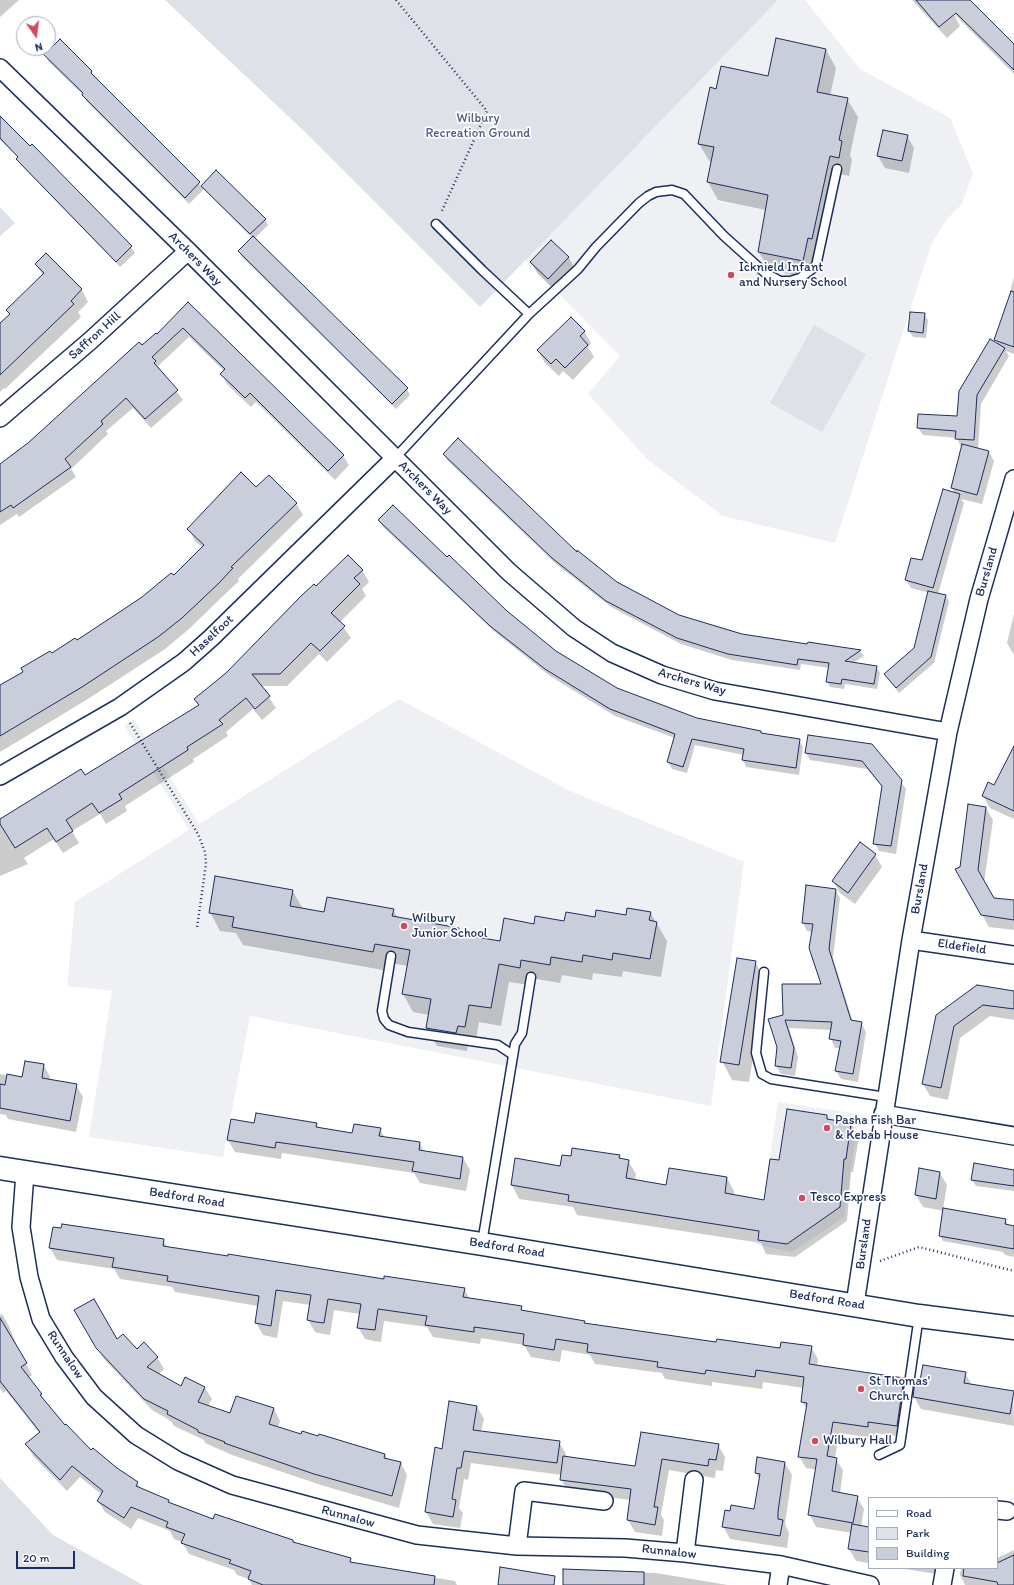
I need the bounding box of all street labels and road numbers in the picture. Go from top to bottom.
street label: Archers Way [165,229,225,289]
street label: Saffron Hill [66,309,124,363]
street label: Archers Way [395,458,455,518]
street label: Bursland [972,545,1002,599]
street label: Haselfoot [187,612,237,660]
street label: Archers Way [656,665,728,699]
street label: Bursland [908,863,932,915]
street label: Eldefield [937,936,987,958]
street label: Bedford Road [148,1184,226,1212]
street label: Bursland [853,1218,875,1270]
street label: Bedford Road [468,1234,546,1262]
street label: Bedford Road [788,1286,866,1314]
street label: Runnalow [43,1328,87,1382]
street label: Runnalow [319,1502,377,1532]
street label: Runnalow [641,1541,697,1563]

